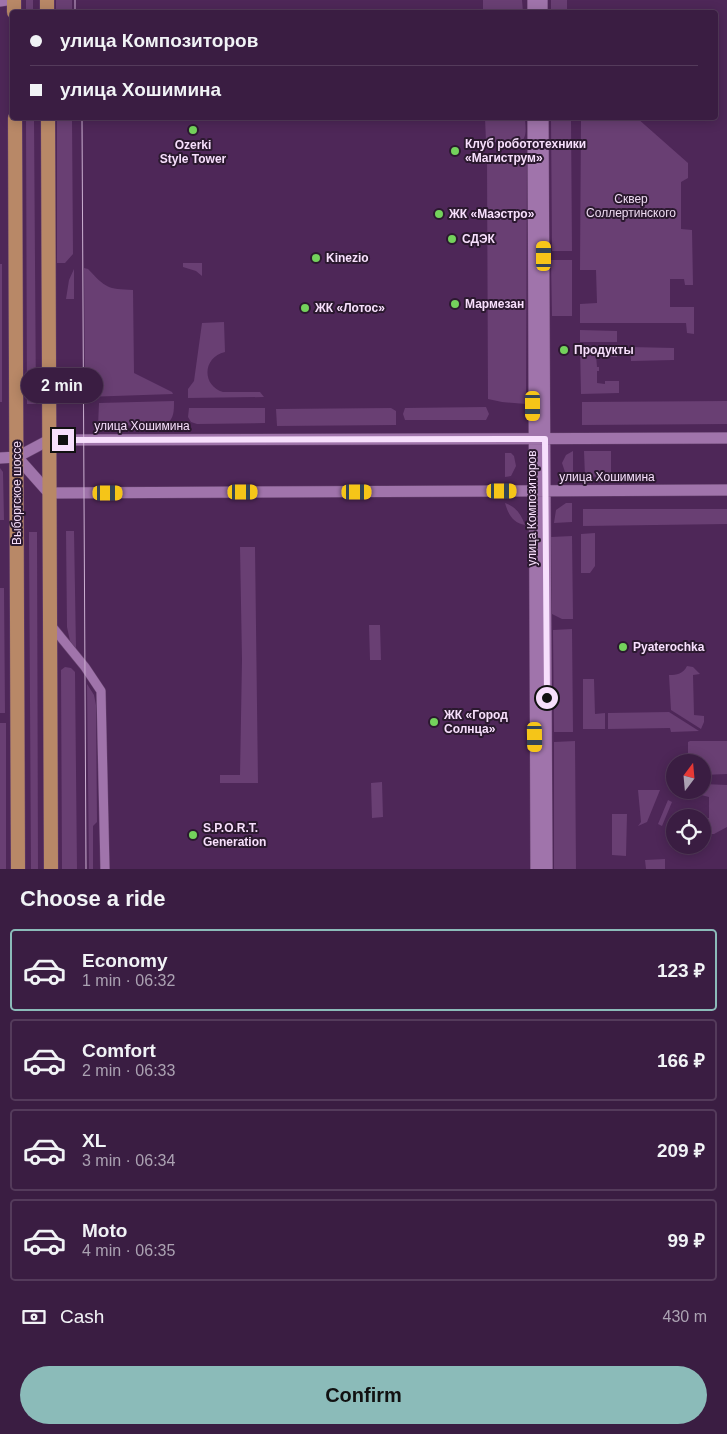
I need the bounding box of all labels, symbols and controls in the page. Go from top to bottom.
text: улица Композиторов [60,30,258,51]
text: улица Хошимина [60,79,221,100]
marker: Ozerki Style Tower [187,124,199,136]
place label: Клуб робототехники «Магиструм» [465,137,586,165]
place label: Ozerki Style Tower [160,138,227,166]
marker: Клуб робототехники «Магиструм» [449,145,461,157]
park label: Сквер Соллертинского [586,192,676,220]
place label: ЖК «Маэстро» [448,207,535,221]
marker: ЖК «Маэстро» [433,208,445,220]
place label: СДЭК [462,232,496,246]
marker: СДЭК [446,233,458,245]
car [536,241,551,271]
place label: Kinezio [326,251,369,265]
marker: Kinezio [310,252,322,264]
place label: Мармезан [465,297,524,311]
marker: Мармезан [449,298,461,310]
place label: ЖК «Лотос» [314,301,385,315]
marker: ЖК «Лотос» [299,302,311,314]
place label: Продукты [574,343,634,357]
marker: Продукты [558,344,570,356]
callout: 2 min [22,368,104,402]
text: 2 min [41,377,83,394]
car [525,391,540,421]
street label: улица Хошимина [94,419,190,433]
route end [52,429,74,451]
street label: Выборгское шоссе [10,441,24,545]
street label: улица Композиторов [525,450,539,566]
street label: улица Хошимина [559,470,655,484]
car [487,484,517,499]
car [228,485,258,500]
car [342,485,372,500]
car [93,486,123,501]
place label: Pyaterochka [633,640,705,654]
marker: Pyaterochka [617,641,629,653]
route start [536,687,558,709]
place label: ЖК «Город Солнца» [443,708,508,736]
marker: ЖК «Город Солнца» [428,716,440,728]
car [527,722,542,752]
north arrow [666,754,711,799]
map controls [666,754,711,854]
button: locate [666,809,711,854]
place label: S.P.O.R.T. Generation [203,821,266,849]
marker: S.P.O.R.T. Generation [187,829,199,841]
text: Choose a ride [20,886,165,911]
icon: car [22,948,67,993]
text: Economy [82,950,168,971]
text: 123 ₽ [657,960,705,981]
text: 1 min · 06:32 [82,972,175,989]
icon: car [22,1038,67,1083]
text: Comfort [82,1040,156,1061]
text: 166 ₽ [657,1050,705,1071]
text: 2 min · 06:33 [82,1062,175,1079]
icon: car [22,1128,67,1173]
text: XL [82,1130,106,1151]
text: 209 ₽ [657,1140,705,1161]
text: 3 min · 06:34 [82,1152,175,1169]
icon: car [22,1218,67,1263]
text: Moto [82,1220,127,1241]
text: 99 ₽ [668,1230,705,1251]
text: 4 min · 06:35 [82,1242,175,1259]
icon: cash [20,1303,48,1331]
text: Cash [60,1306,104,1327]
text: 430 m [663,1308,707,1325]
button: Confirm [20,1366,707,1424]

